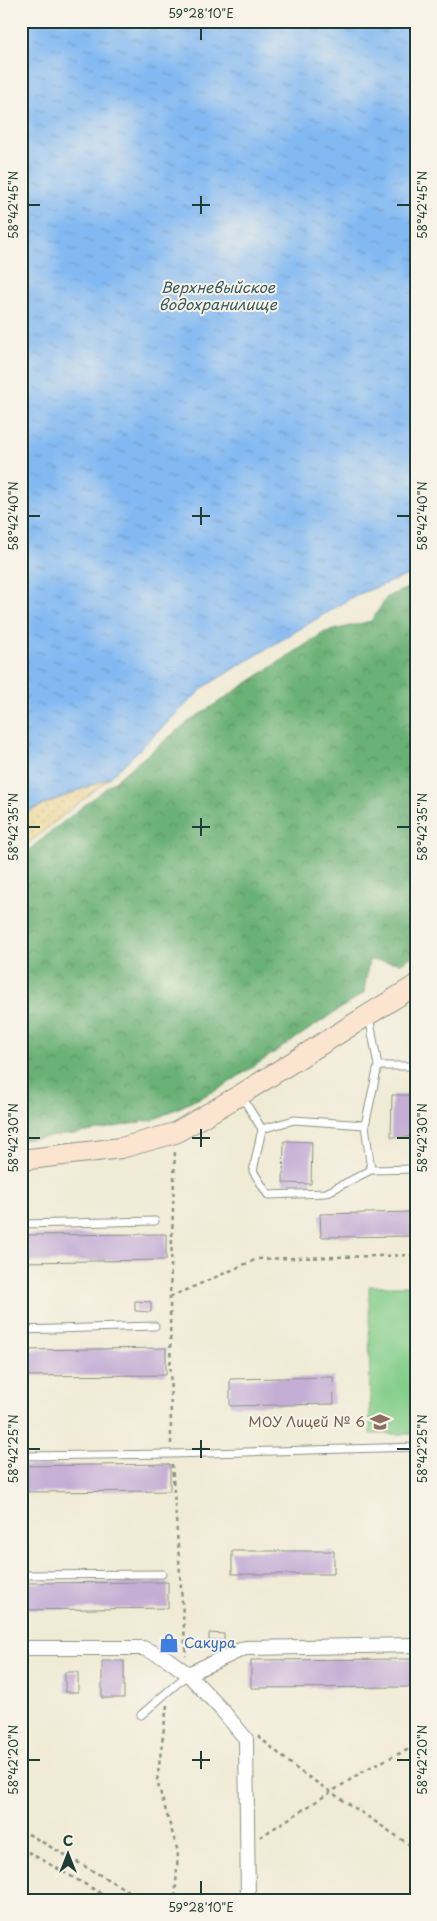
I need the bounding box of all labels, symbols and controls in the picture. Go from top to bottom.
text: 59°28'10"E [168,4,234,22]
text: 58°42'45"N [4,171,22,239]
text: 58°42'45"N [413,171,431,239]
water label: Верхневыйское водохранилище [159,275,278,315]
text: 58°42'40"N [4,481,22,551]
text: 58°42'40"N [413,481,431,551]
text: 58°42'35"N [4,793,22,861]
text: 58°42'35"N [413,793,431,861]
text: 58°42'30"N [4,1103,22,1173]
text: 58°42'30"N [413,1103,431,1173]
place label: МОУ Лицей № 6 [248,1411,365,1432]
school or university icon: МОУ Лицей № 6 [369,1411,391,1433]
text: 58°42'25"N [4,1414,22,1484]
text: 58°42'25"N [413,1414,431,1484]
shop icon: Сакура [158,1632,180,1654]
place label: Сакура [184,1632,236,1653]
text: 58°42'20"N [4,1725,22,1795]
text: 58°42'20"N [413,1725,431,1795]
north arrow [42,1828,92,1878]
text: С [63,1830,73,1851]
text: 59°28'10"E [168,1898,234,1916]

